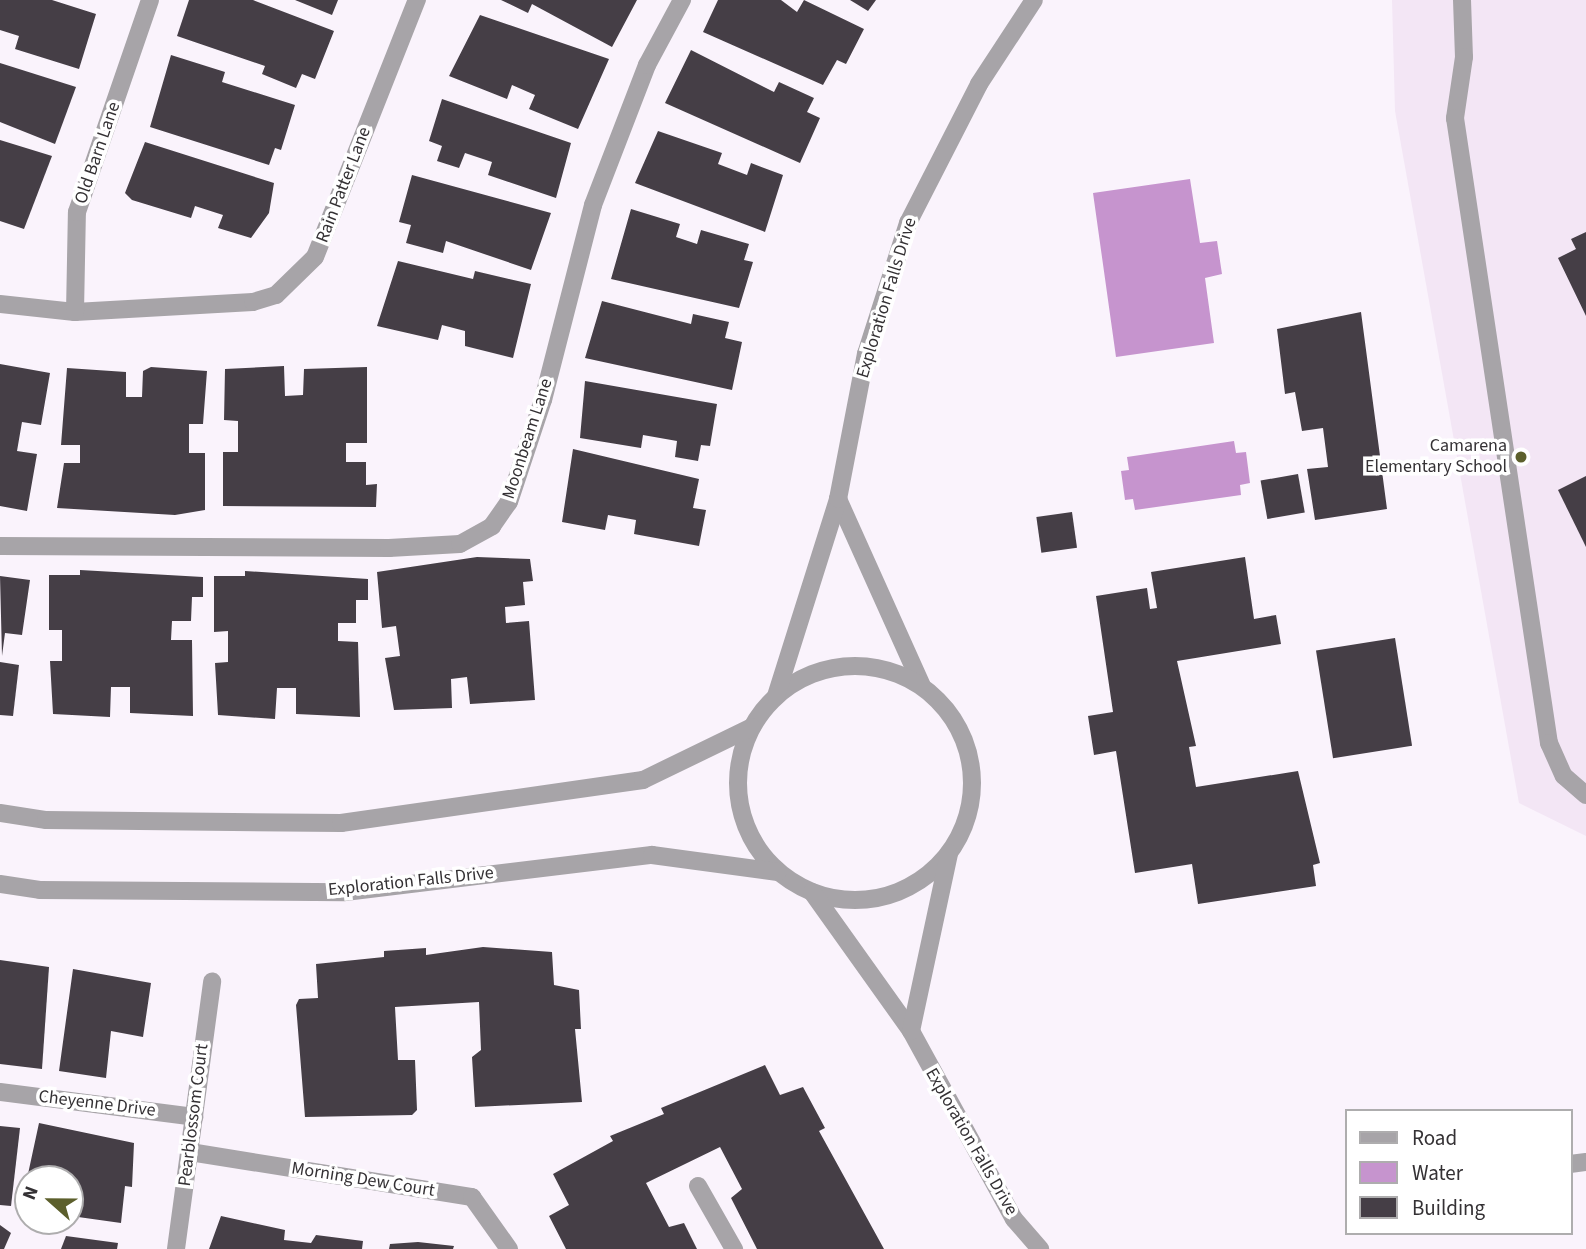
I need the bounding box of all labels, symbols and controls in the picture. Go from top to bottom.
street label: Old Barn Lane [71,99,125,207]
street label: Rain Patter Lane [312,124,376,246]
street label: Exploration Falls Drive [852,215,922,381]
street label: Moonbeam Lane [498,376,558,502]
place label: Camarena Elementary School [1365,436,1507,478]
marker: Camarena Elementary School [1513,449,1529,465]
street label: Exploration Falls Drive [327,863,495,901]
street label: Pearblossom Court [175,1042,213,1188]
street label: Exploration Falls Drive [920,1065,1022,1219]
street label: Cheyenne Drive [37,1086,157,1122]
legend [1344,1109,1572,1235]
text: Road [1412,1123,1457,1153]
street label: Morning Dew Court [290,1158,436,1202]
text: Water [1412,1158,1463,1188]
north arrow [14,1165,84,1235]
text: N [16,1182,46,1204]
text: Building [1412,1193,1485,1223]

